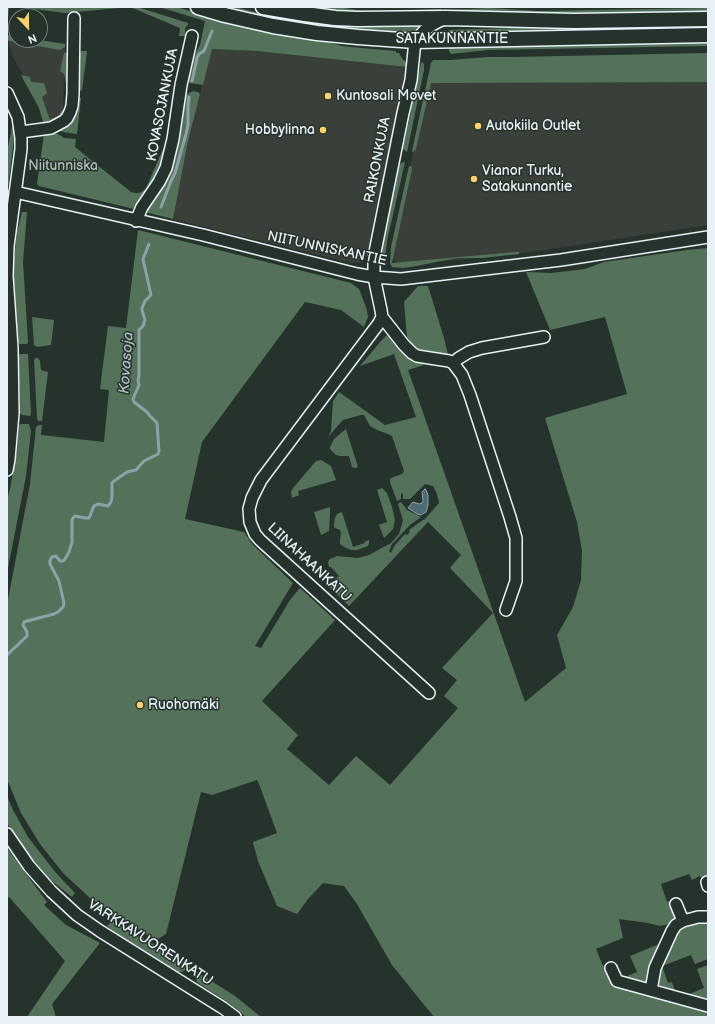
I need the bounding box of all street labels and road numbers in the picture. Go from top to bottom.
street label: SATAKUNNANTIE [396,31,508,47]
street label: KOVASOJANKUJA [144,47,182,163]
street label: RAIKONKUJA [361,115,395,205]
street label: NIITUNNISKANTIE [266,228,388,270]
street label: LIINAHAANKATU [264,520,354,606]
street label: VARKKAVUORENKATU [84,896,216,990]

